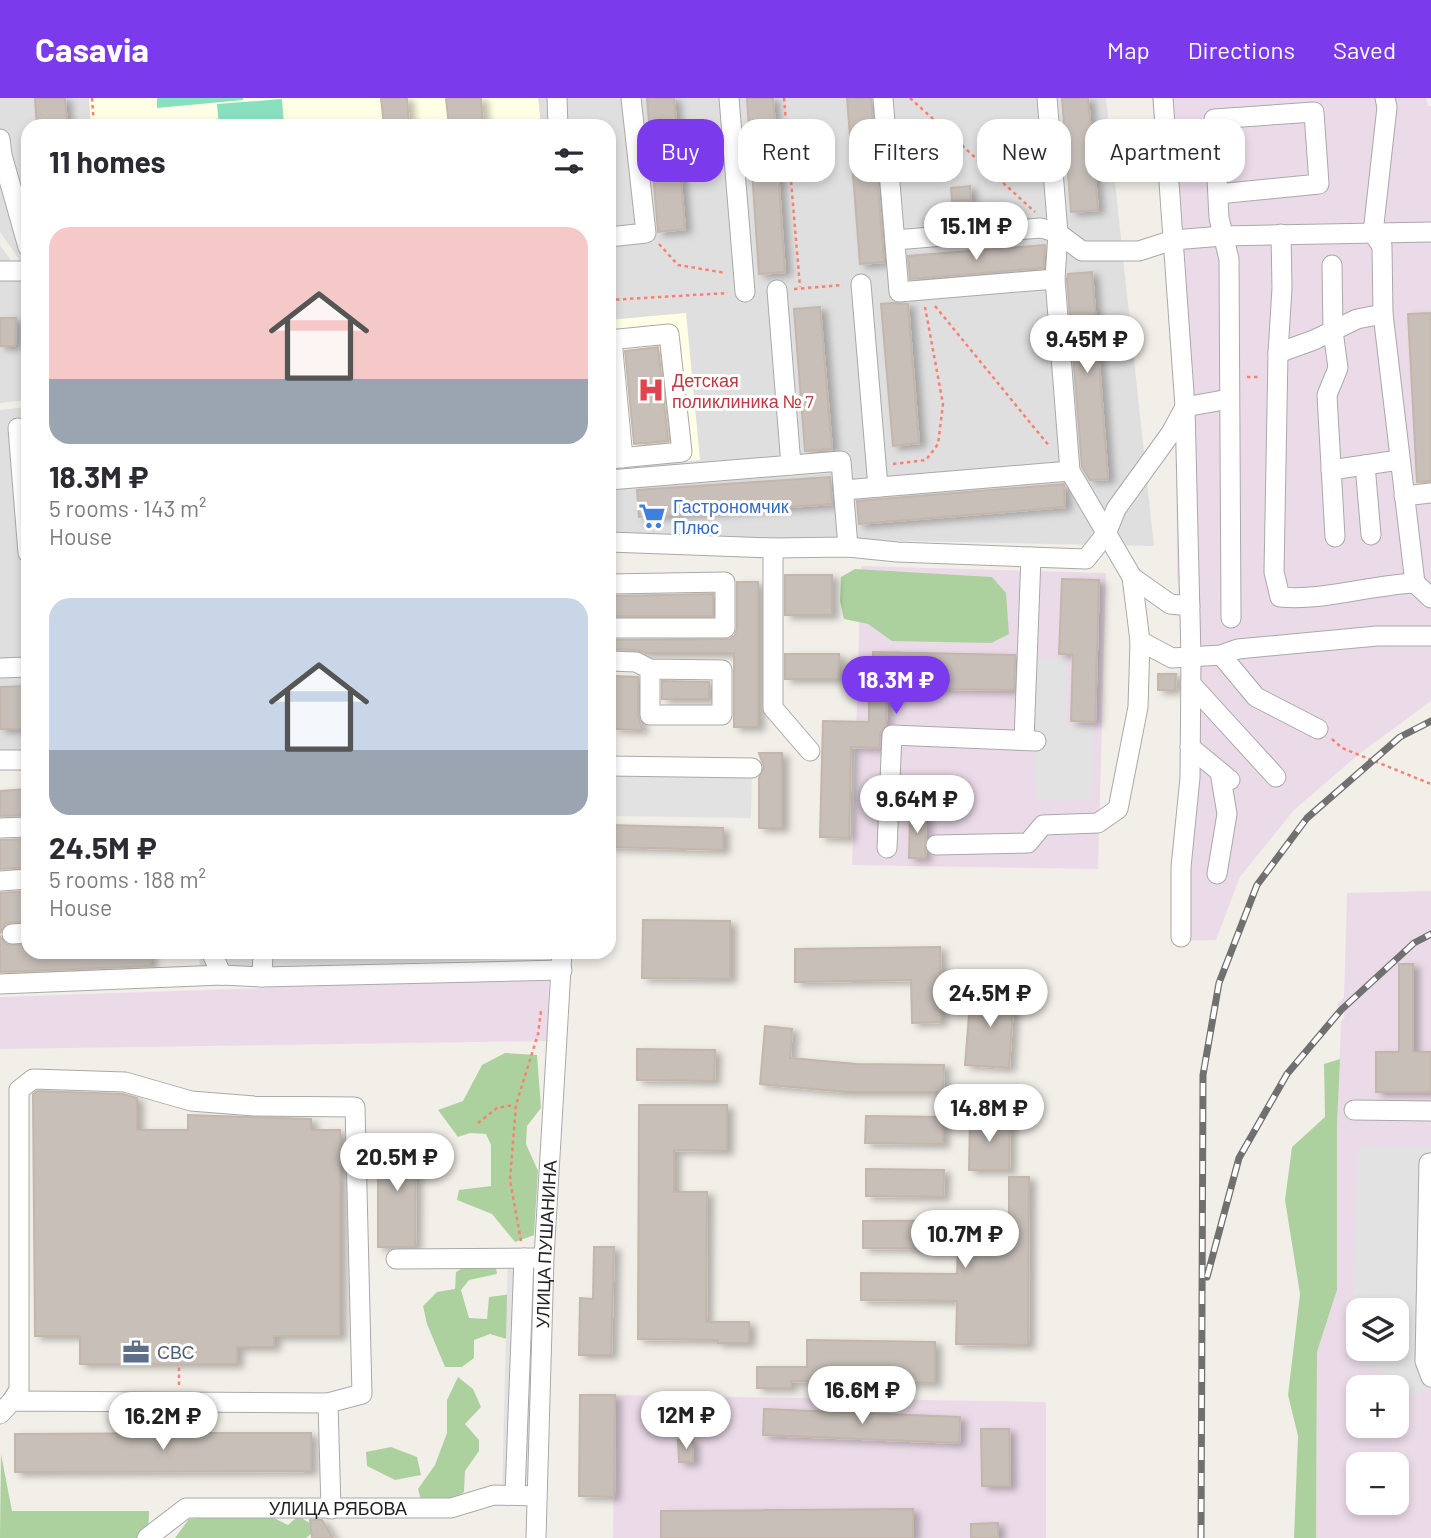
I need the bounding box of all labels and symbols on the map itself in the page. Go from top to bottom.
pin: 15.1M ₽ [911,202,1041,262]
pin: 9.45M ₽ [1022,316,1152,375]
place label: Детская поликлиника № 7 [672,369,814,412]
hospital icon: Детская поликлиника № 7 [636,375,666,405]
place label: Гастрономчик Плюс [673,495,789,538]
supermarket icon: Гастрономчик Плюс [637,501,667,531]
pin: 18.3M ₽ [831,656,961,716]
pin: 9.64M ₽ [852,776,982,835]
pin: 24.5M ₽ [925,970,1055,1029]
pin: 14.8M ₽ [924,1084,1054,1144]
pin: 20.5M ₽ [332,1134,462,1193]
street label: УЛИЦА ПУШАНИНА [531,1159,561,1329]
pin: 10.7M ₽ [900,1210,1030,1270]
office icon: СВС [121,1337,151,1367]
place label: СВС [157,1341,194,1363]
pin: 16.6M ₽ [797,1366,927,1426]
pin: 16.2M ₽ [98,1392,228,1452]
pin: 12M ₽ [637,1392,735,1451]
street label: УЛИЦА РЯБОВА [269,1497,407,1519]

